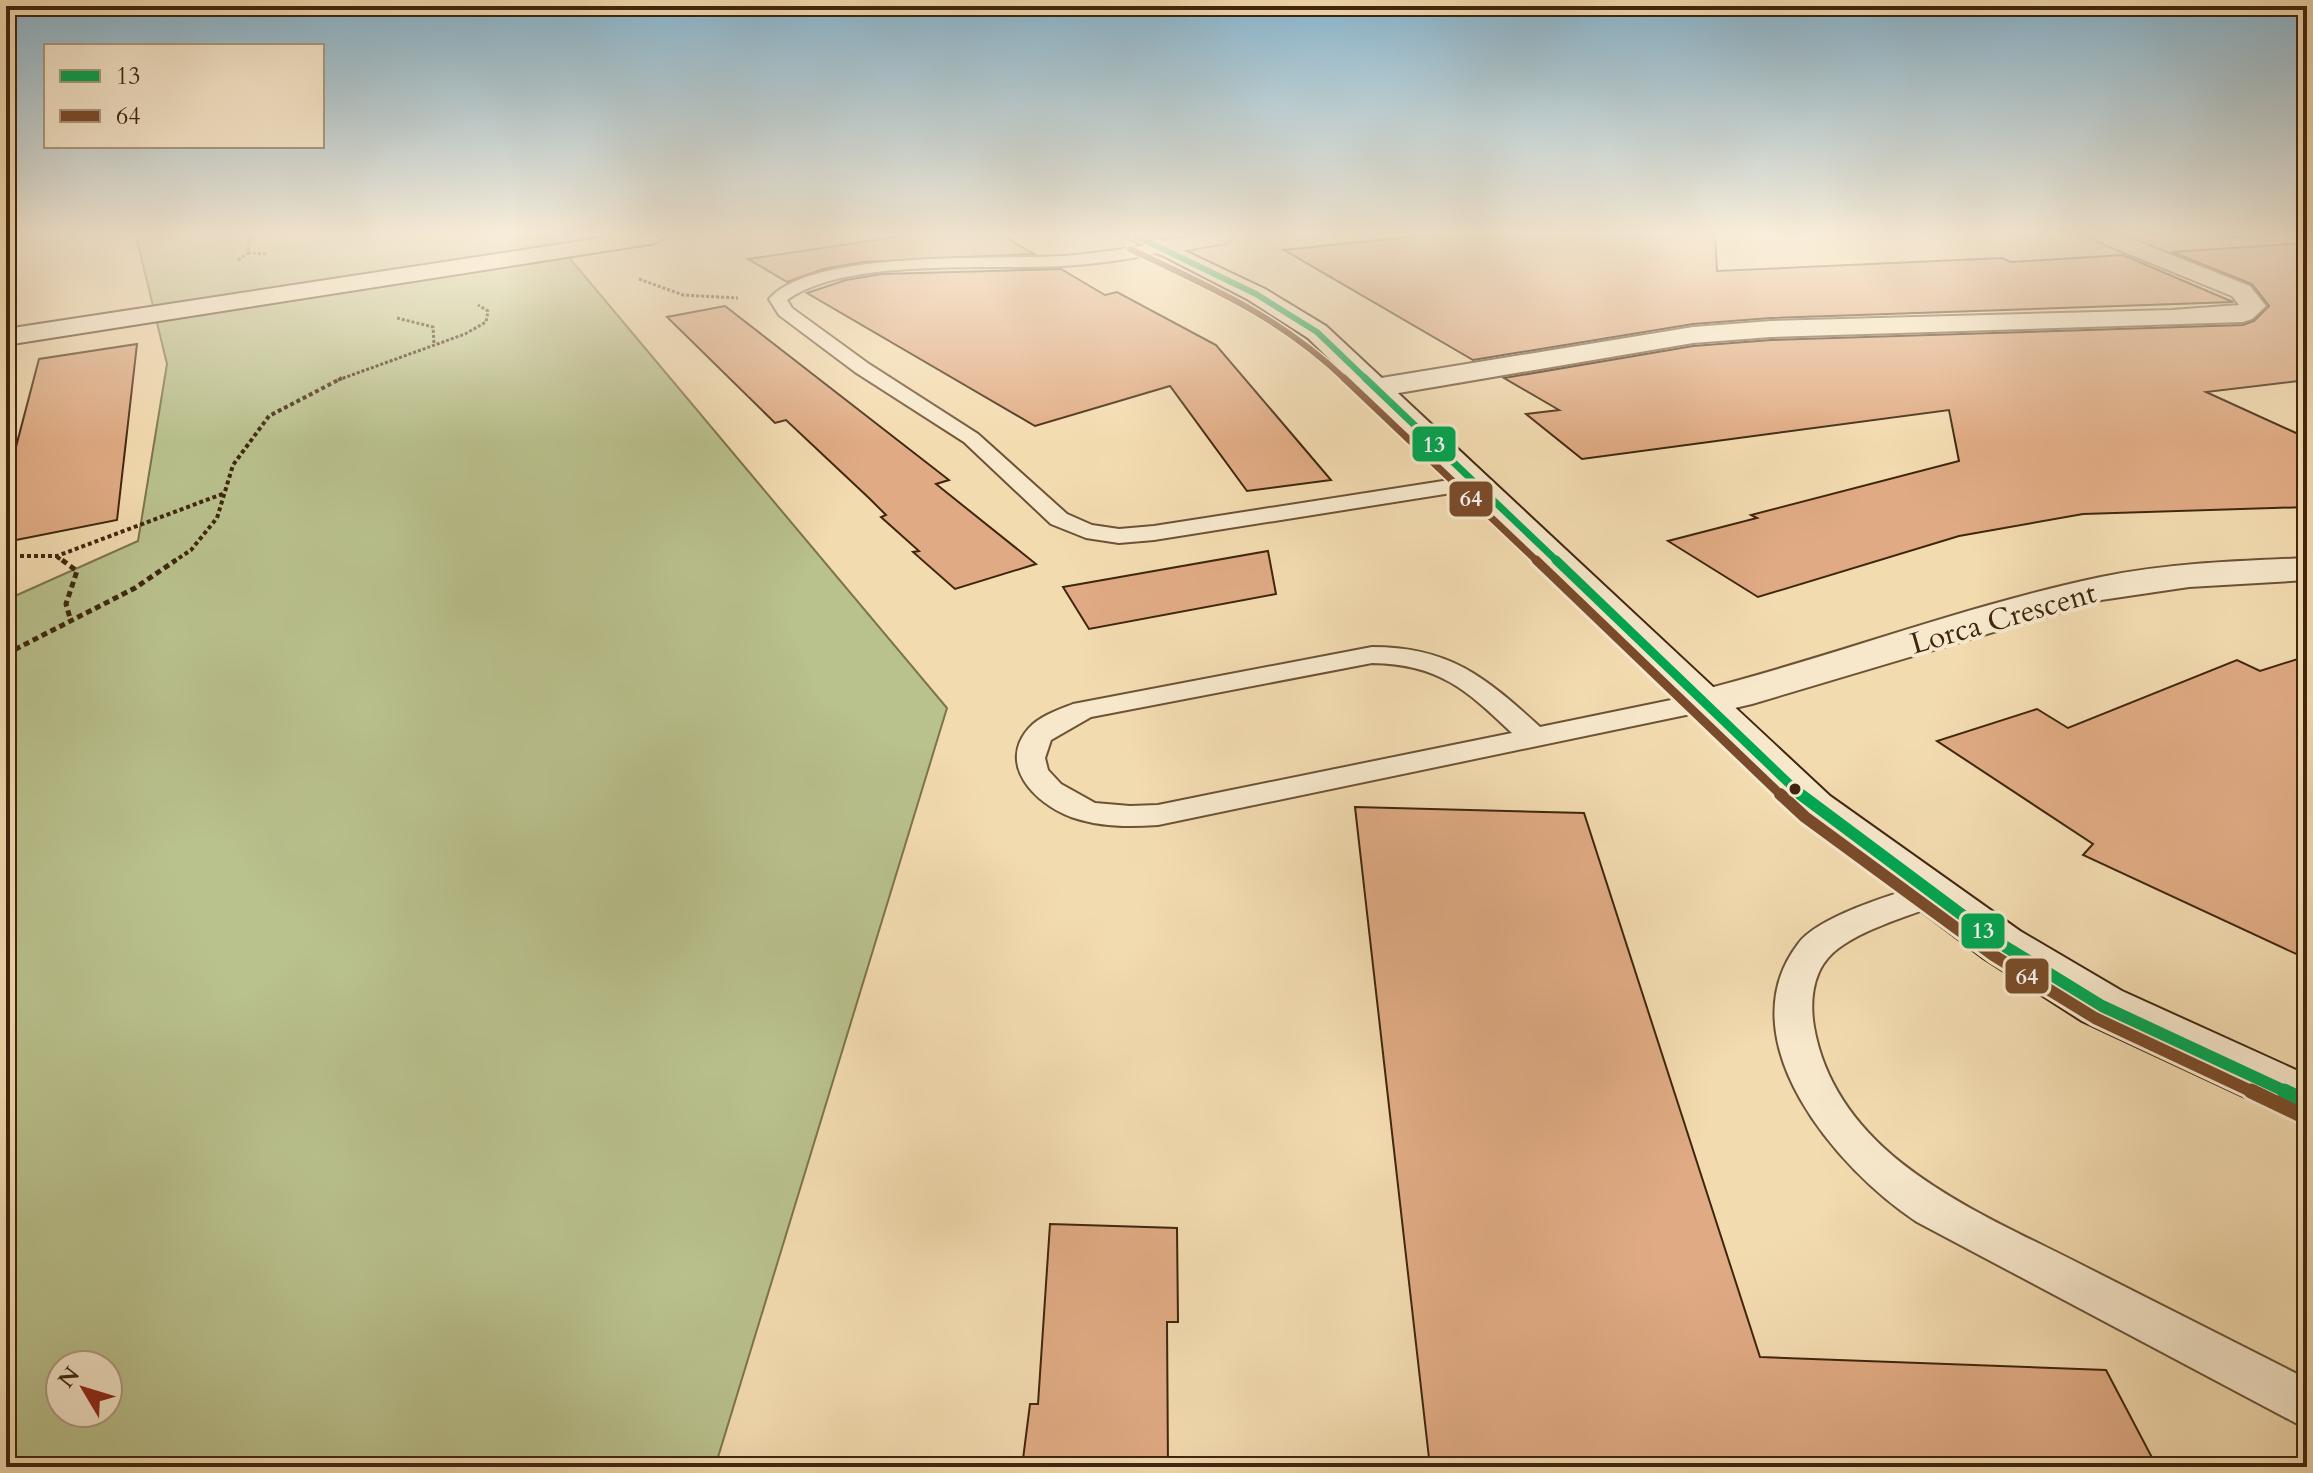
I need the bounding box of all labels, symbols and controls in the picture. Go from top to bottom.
legend [44,44,324,148]
text: 13 [116,60,141,93]
text: 64 [116,100,141,133]
line badge: 13 [1411,425,1457,463]
text: 13 [1423,430,1445,460]
line badge: 64 [1448,480,1494,518]
text: 64 [1460,484,1482,514]
street label: Lorca Crescent [1905,572,2101,665]
unlabelled marker [1787,781,1803,797]
line badge: 13 [1960,912,2006,950]
text: 13 [1972,916,1994,946]
line badge: 64 [2004,957,2050,995]
text: 64 [2016,962,2038,992]
north arrow [44,1349,124,1429]
text: N [51,1361,87,1394]

